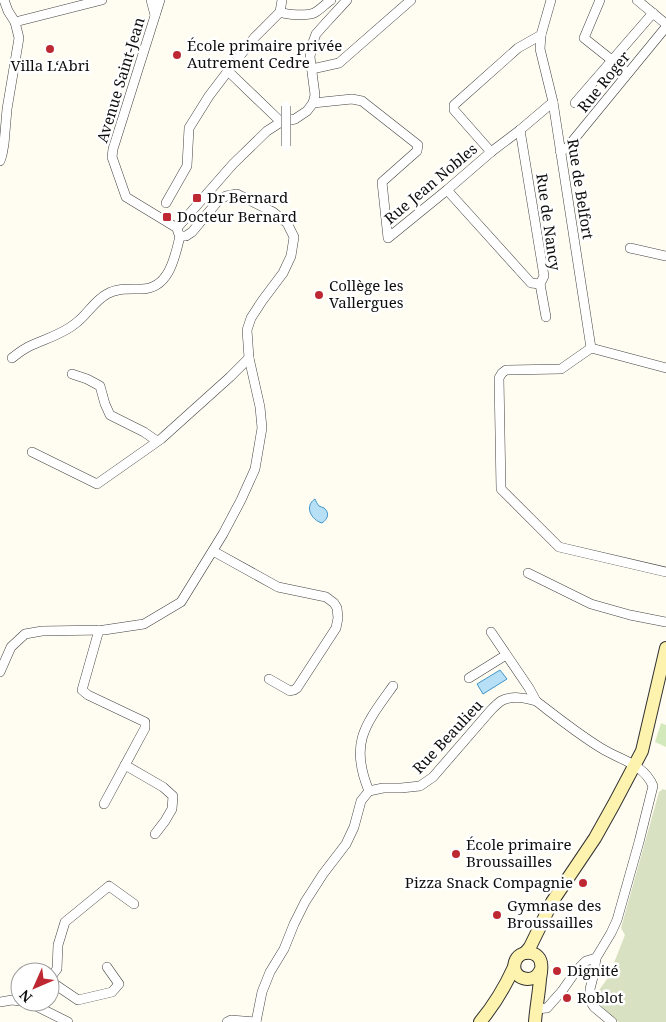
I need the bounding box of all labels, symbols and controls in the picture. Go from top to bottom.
street label: Avenue Saint-Jean [91,14,149,145]
place label: École primaire privée Autrement Cedre [187,35,342,72]
marker: Villa L‘Abri [44,43,56,55]
street label: Rue Roger [572,47,634,116]
marker: École primaire privée Autrement Cedre [171,49,183,61]
place label: Villa L‘Abri [10,55,90,75]
street label: Rue de Belfort [563,137,599,241]
street label: Rue Jean Nobles [380,138,481,228]
street label: Rue de Nancy [532,172,566,272]
place label: Dr Bernard [207,187,288,207]
marker: Dr Bernard [191,192,203,204]
place label: Docteur Bernard [177,206,297,226]
marker: Docteur Bernard [161,211,173,223]
place label: Collège les Vallergues [329,275,404,312]
marker: Collège les Vallergues [313,289,325,301]
street label: Rue Beaulieu [408,695,487,778]
place label: École primaire Broussailles [466,834,572,871]
marker: École primaire Broussailles [450,848,462,860]
place label: Pizza Snack Compagnie [405,872,573,892]
marker: Pizza Snack Compagnie [577,877,589,889]
place label: Gymnase des Broussailles [507,895,601,932]
marker: Gymnase des Broussailles [491,909,503,921]
place label: Dignité [567,960,619,980]
north arrow [10,962,60,1012]
marker: Dignité [551,965,563,977]
text: N [15,986,36,1007]
place label: Roblot [577,987,623,1007]
marker: Roblot [561,992,573,1004]

